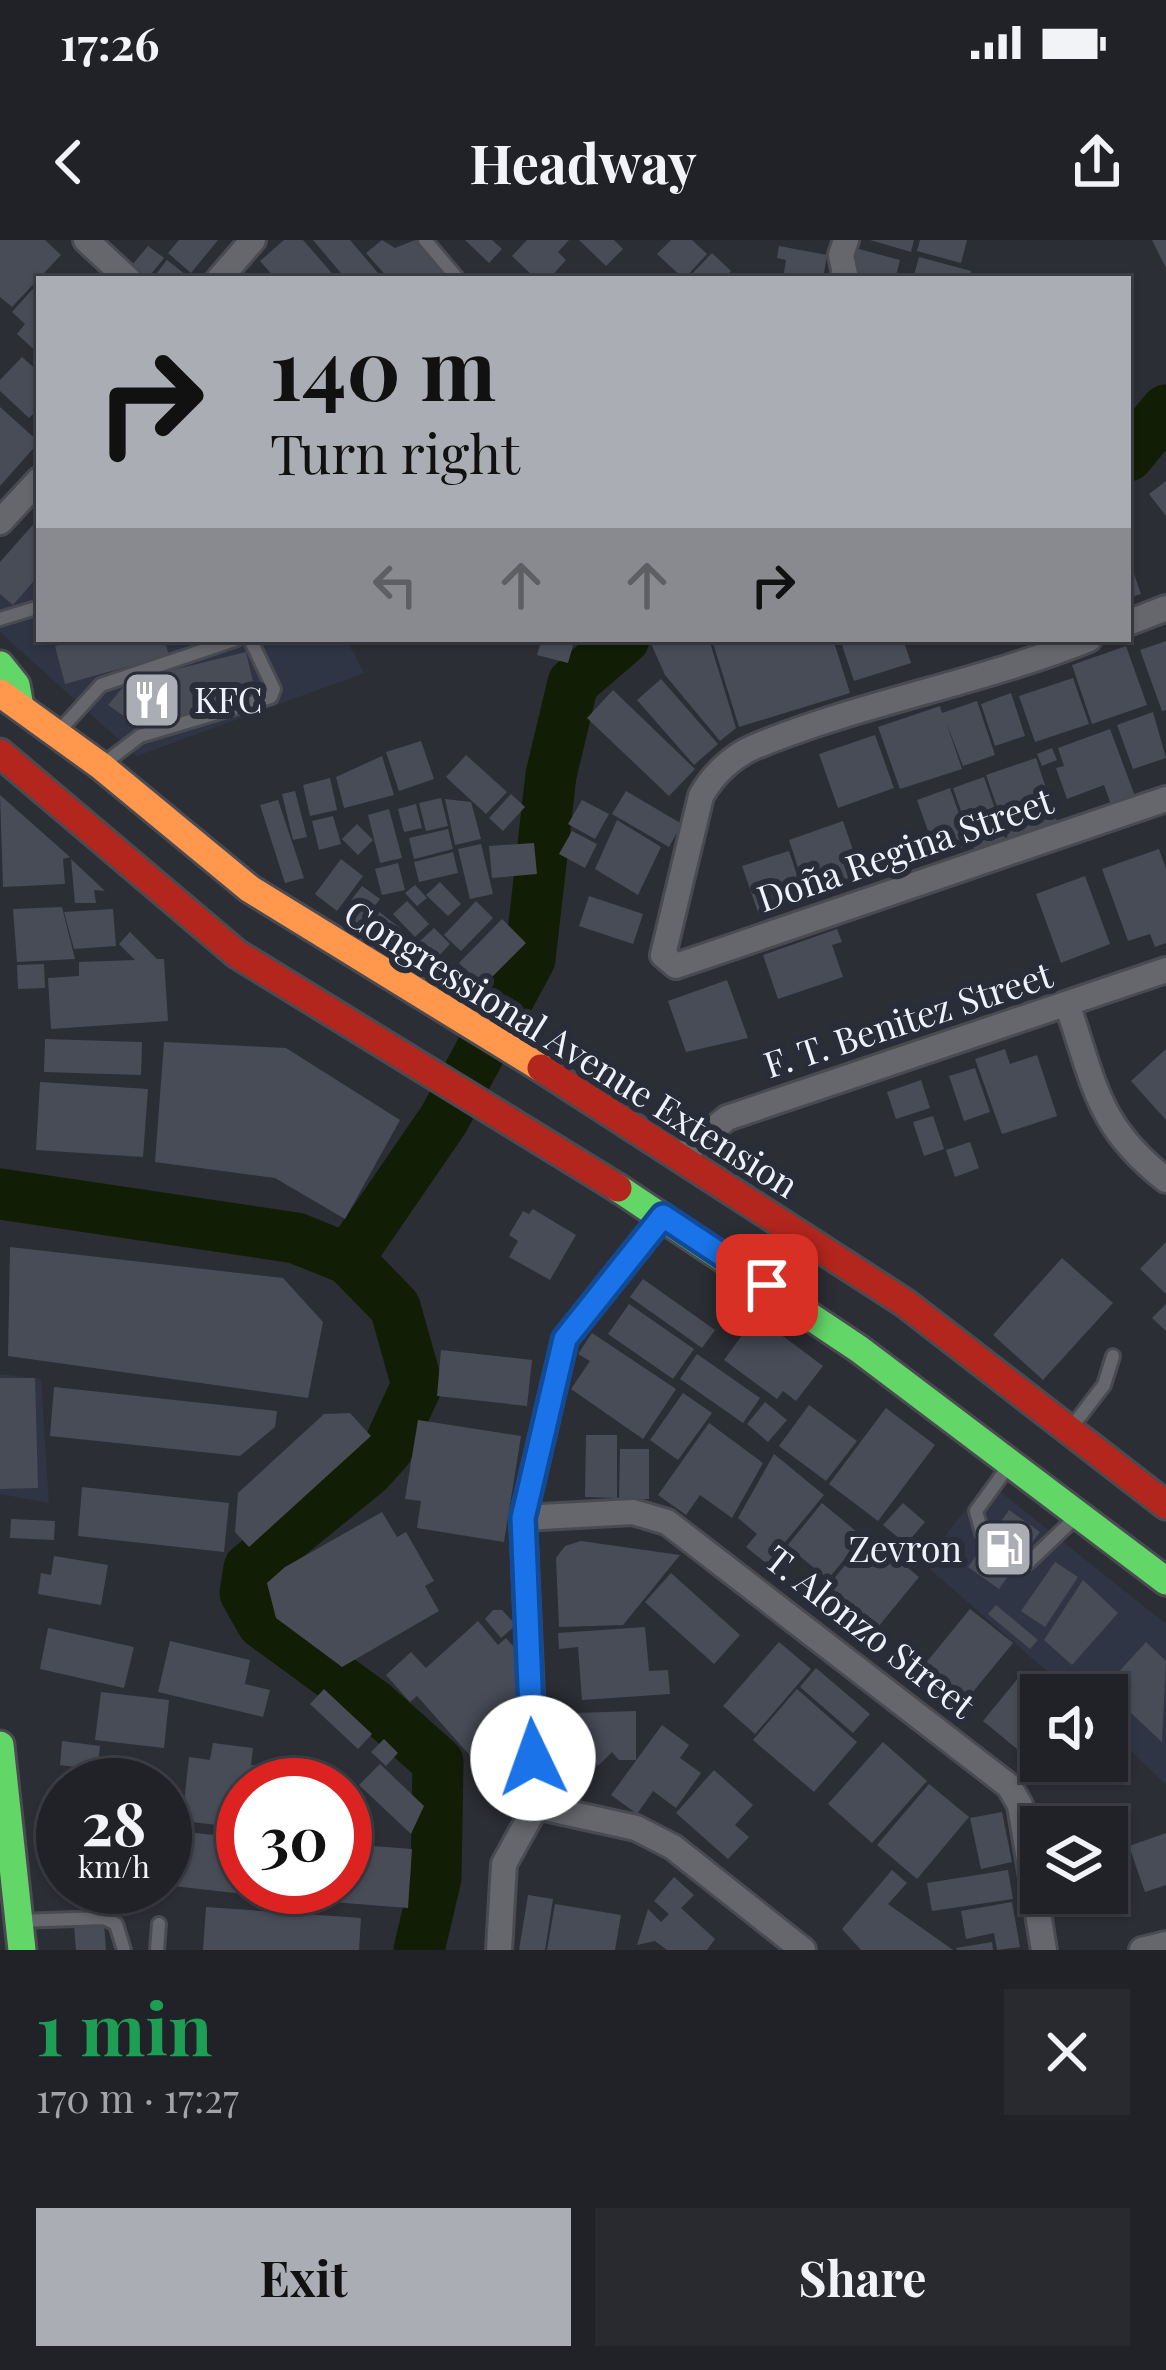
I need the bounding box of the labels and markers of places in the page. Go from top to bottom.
restaurant icon: KFC [121,669,183,731]
place label: KFC [194,674,262,722]
pin [716,1234,818,1336]
fuel station icon: Zevron [973,1518,1035,1580]
place label: Zevron [849,1523,962,1571]

